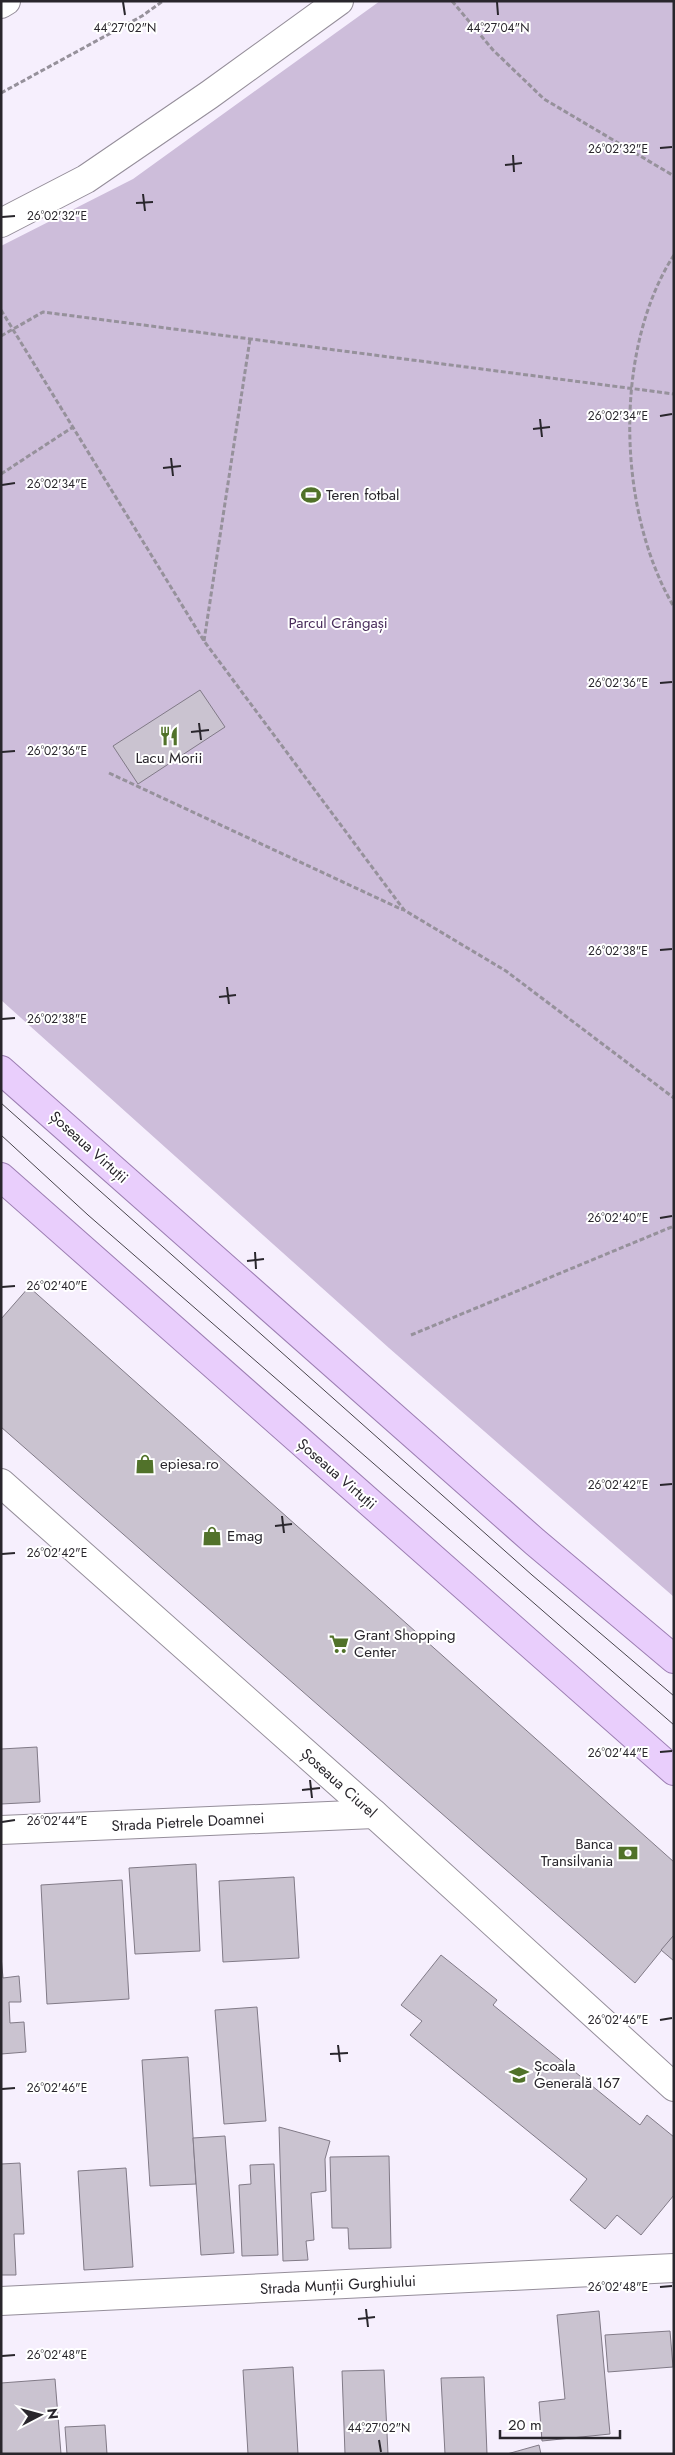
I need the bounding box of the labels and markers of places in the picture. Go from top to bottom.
sports icon: Teren fotbal [300,484,322,506]
place label: Teren fotbal [326,484,400,506]
restaurant icon: Lacu Morii [158,725,180,747]
place label: Lacu Morii [136,747,202,769]
shop icon: epiesa.ro [134,1453,156,1475]
place label: epiesa.ro [160,1453,219,1475]
shop icon: Emag [201,1525,223,1547]
place label: Emag [227,1525,263,1547]
place label: Grant Shopping Center [354,1624,456,1663]
supermarket icon: Grant Shopping Center [328,1633,350,1655]
place label: Banca Transilvania [541,1833,613,1872]
bank icon: Banca Transilvania [617,1842,639,1864]
place label: Școala Generală 167 [534,2055,620,2094]
school or university icon: Școala Generală 167 [508,2064,530,2086]

